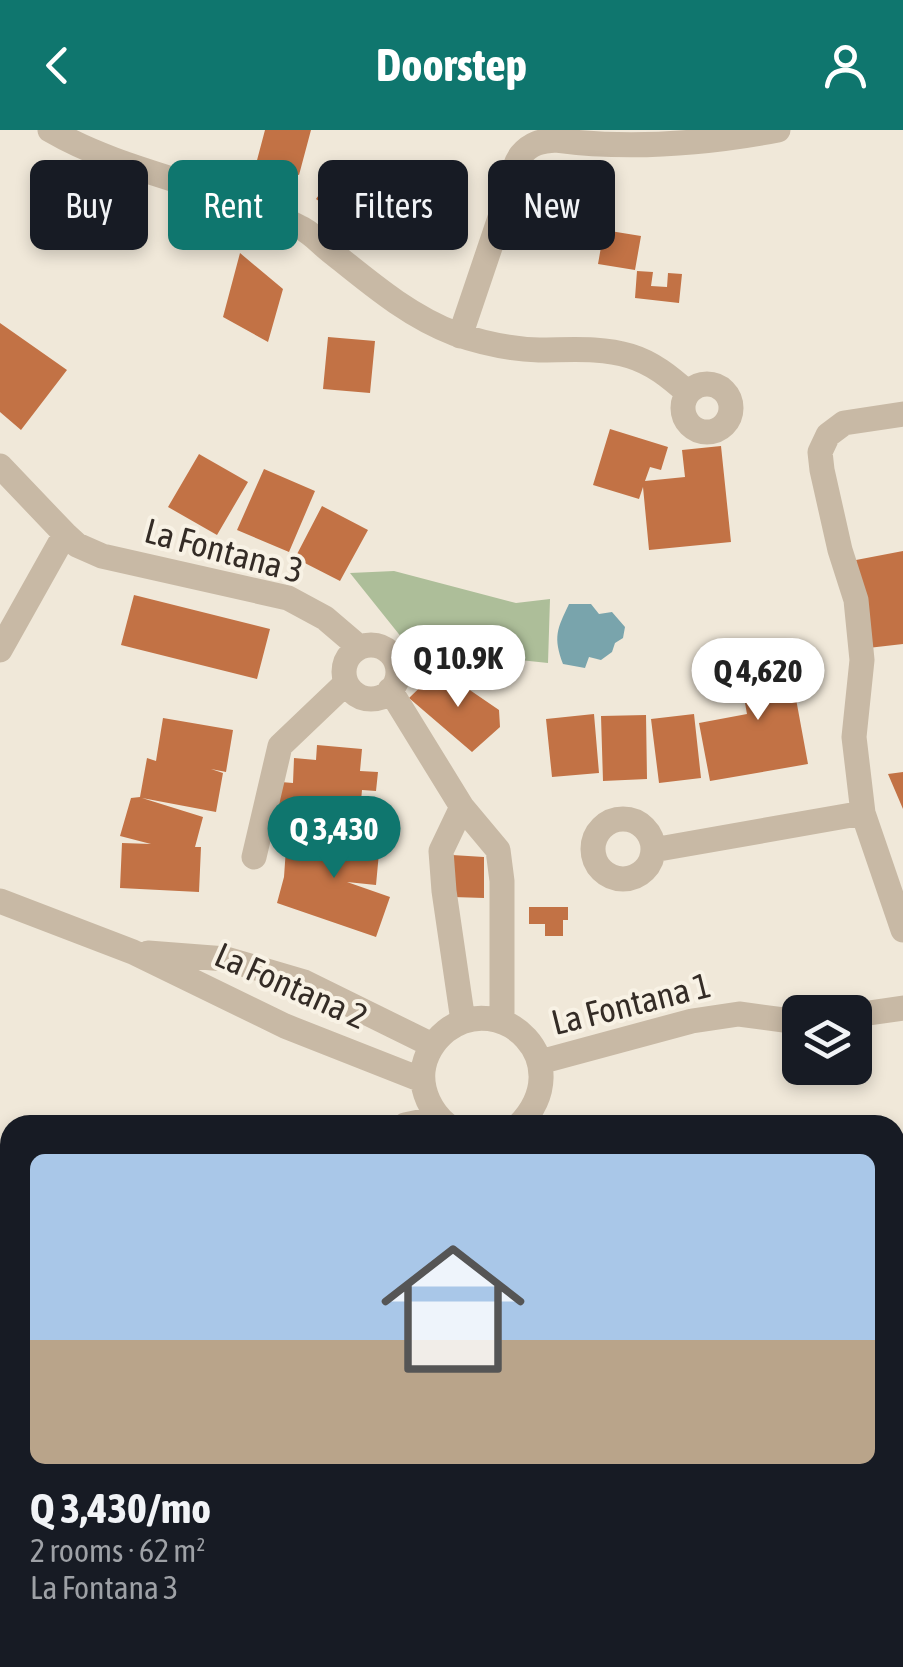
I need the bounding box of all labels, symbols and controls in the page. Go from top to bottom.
icon: back [30,38,85,93]
icon: person [818,38,873,93]
text: Doorstep [376,39,527,91]
chip: Buy [30,160,148,250]
chip: Rent [168,160,298,250]
chip: Filters [318,160,468,250]
chip: New [488,160,615,250]
street label: La Fontana 3 [141,510,308,590]
pin: Q 10.9K [366,625,550,710]
pin: Q 4,620 [666,638,850,723]
text: Q 10.9K [413,639,503,676]
text: Q 4,620 [714,652,802,689]
pin: Q 3,430 [242,796,426,881]
text: Q 3,430 [290,810,378,847]
street label: La Fontana 2 [209,934,374,1036]
street label: La Fontana 1 [547,964,714,1042]
map controls [782,995,872,1085]
button: layers [782,995,872,1085]
icon: home [363,1219,543,1399]
text: Q 3,430/mo [30,1484,211,1532]
text: 2 rooms · 62 m² [30,1532,205,1569]
text: La Fontana 3 [30,1569,178,1606]

